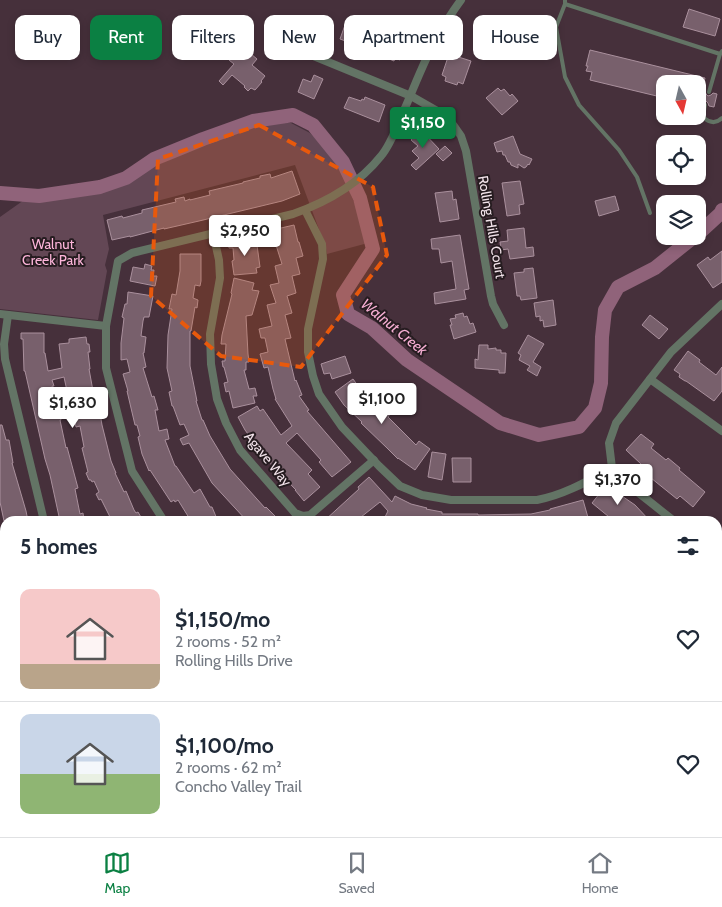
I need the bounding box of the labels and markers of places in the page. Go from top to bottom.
pin: $1,150 [382,106,464,149]
pin: $2,950 [204,214,286,257]
pin: $1,100 [341,382,423,425]
pin: $1,630 [32,386,114,429]
pin: $1,370 [577,464,659,506]

